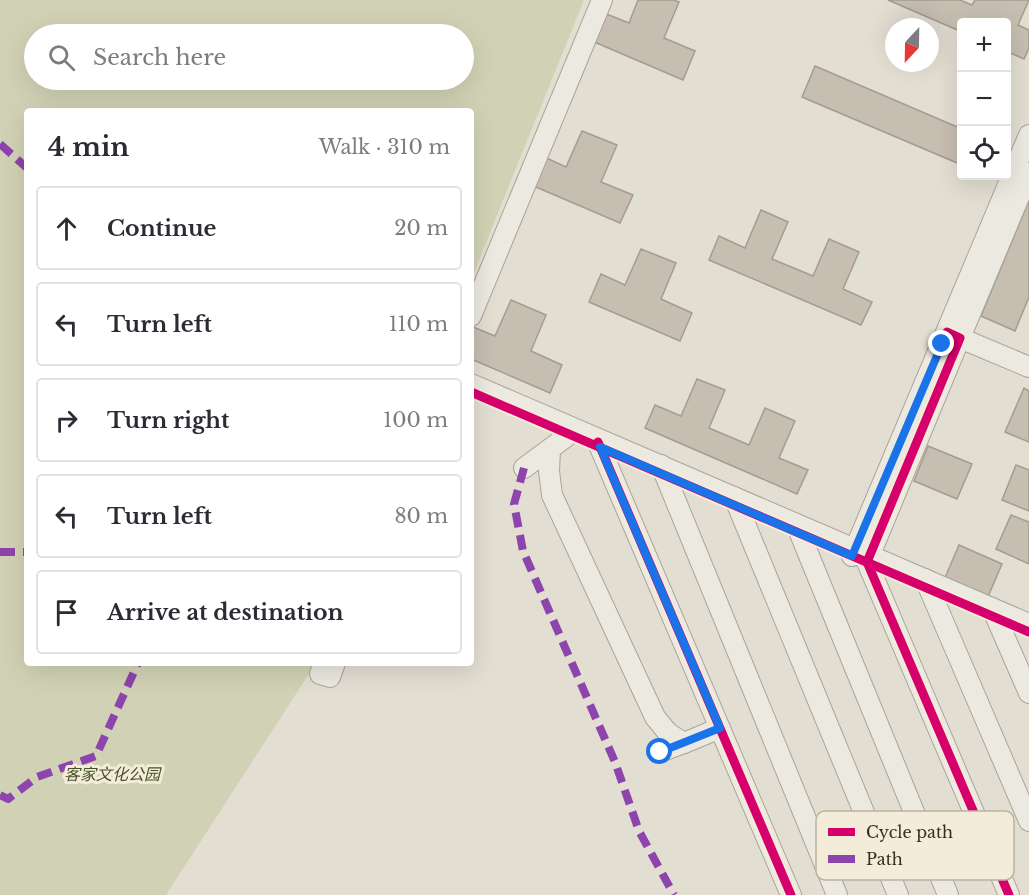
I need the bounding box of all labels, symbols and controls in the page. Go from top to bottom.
north arrow [885,18,939,72]
map controls [957,18,1011,180]
button: + [957,18,1011,72]
search box [24,24,474,90]
icon: search [45,41,78,74]
text: Search here [93,44,226,71]
button: − [957,72,1011,126]
button: locate [957,126,1011,180]
text: 4 min [48,131,129,163]
text: Walk · 310 m [319,135,450,159]
icon: ahead [50,212,83,245]
text: Continue [107,215,216,242]
text: 20 m [394,216,448,240]
icon: left [50,308,83,341]
text: Turn left [107,311,212,338]
text: 110 m [389,312,448,336]
route end [928,330,954,356]
icon: right [50,404,83,437]
text: Turn right [107,407,229,434]
text: 100 m [383,408,448,432]
icon: left [50,500,83,533]
text: Turn left [107,503,212,530]
text: 80 m [394,504,448,528]
icon: arrive [50,596,83,629]
text: Arrive at destination [107,599,344,626]
route start [646,738,672,764]
park label: 客家文化公园 [64,764,162,784]
legend [816,811,1014,880]
text: Cycle path [866,822,953,842]
text: Path [866,849,903,869]

